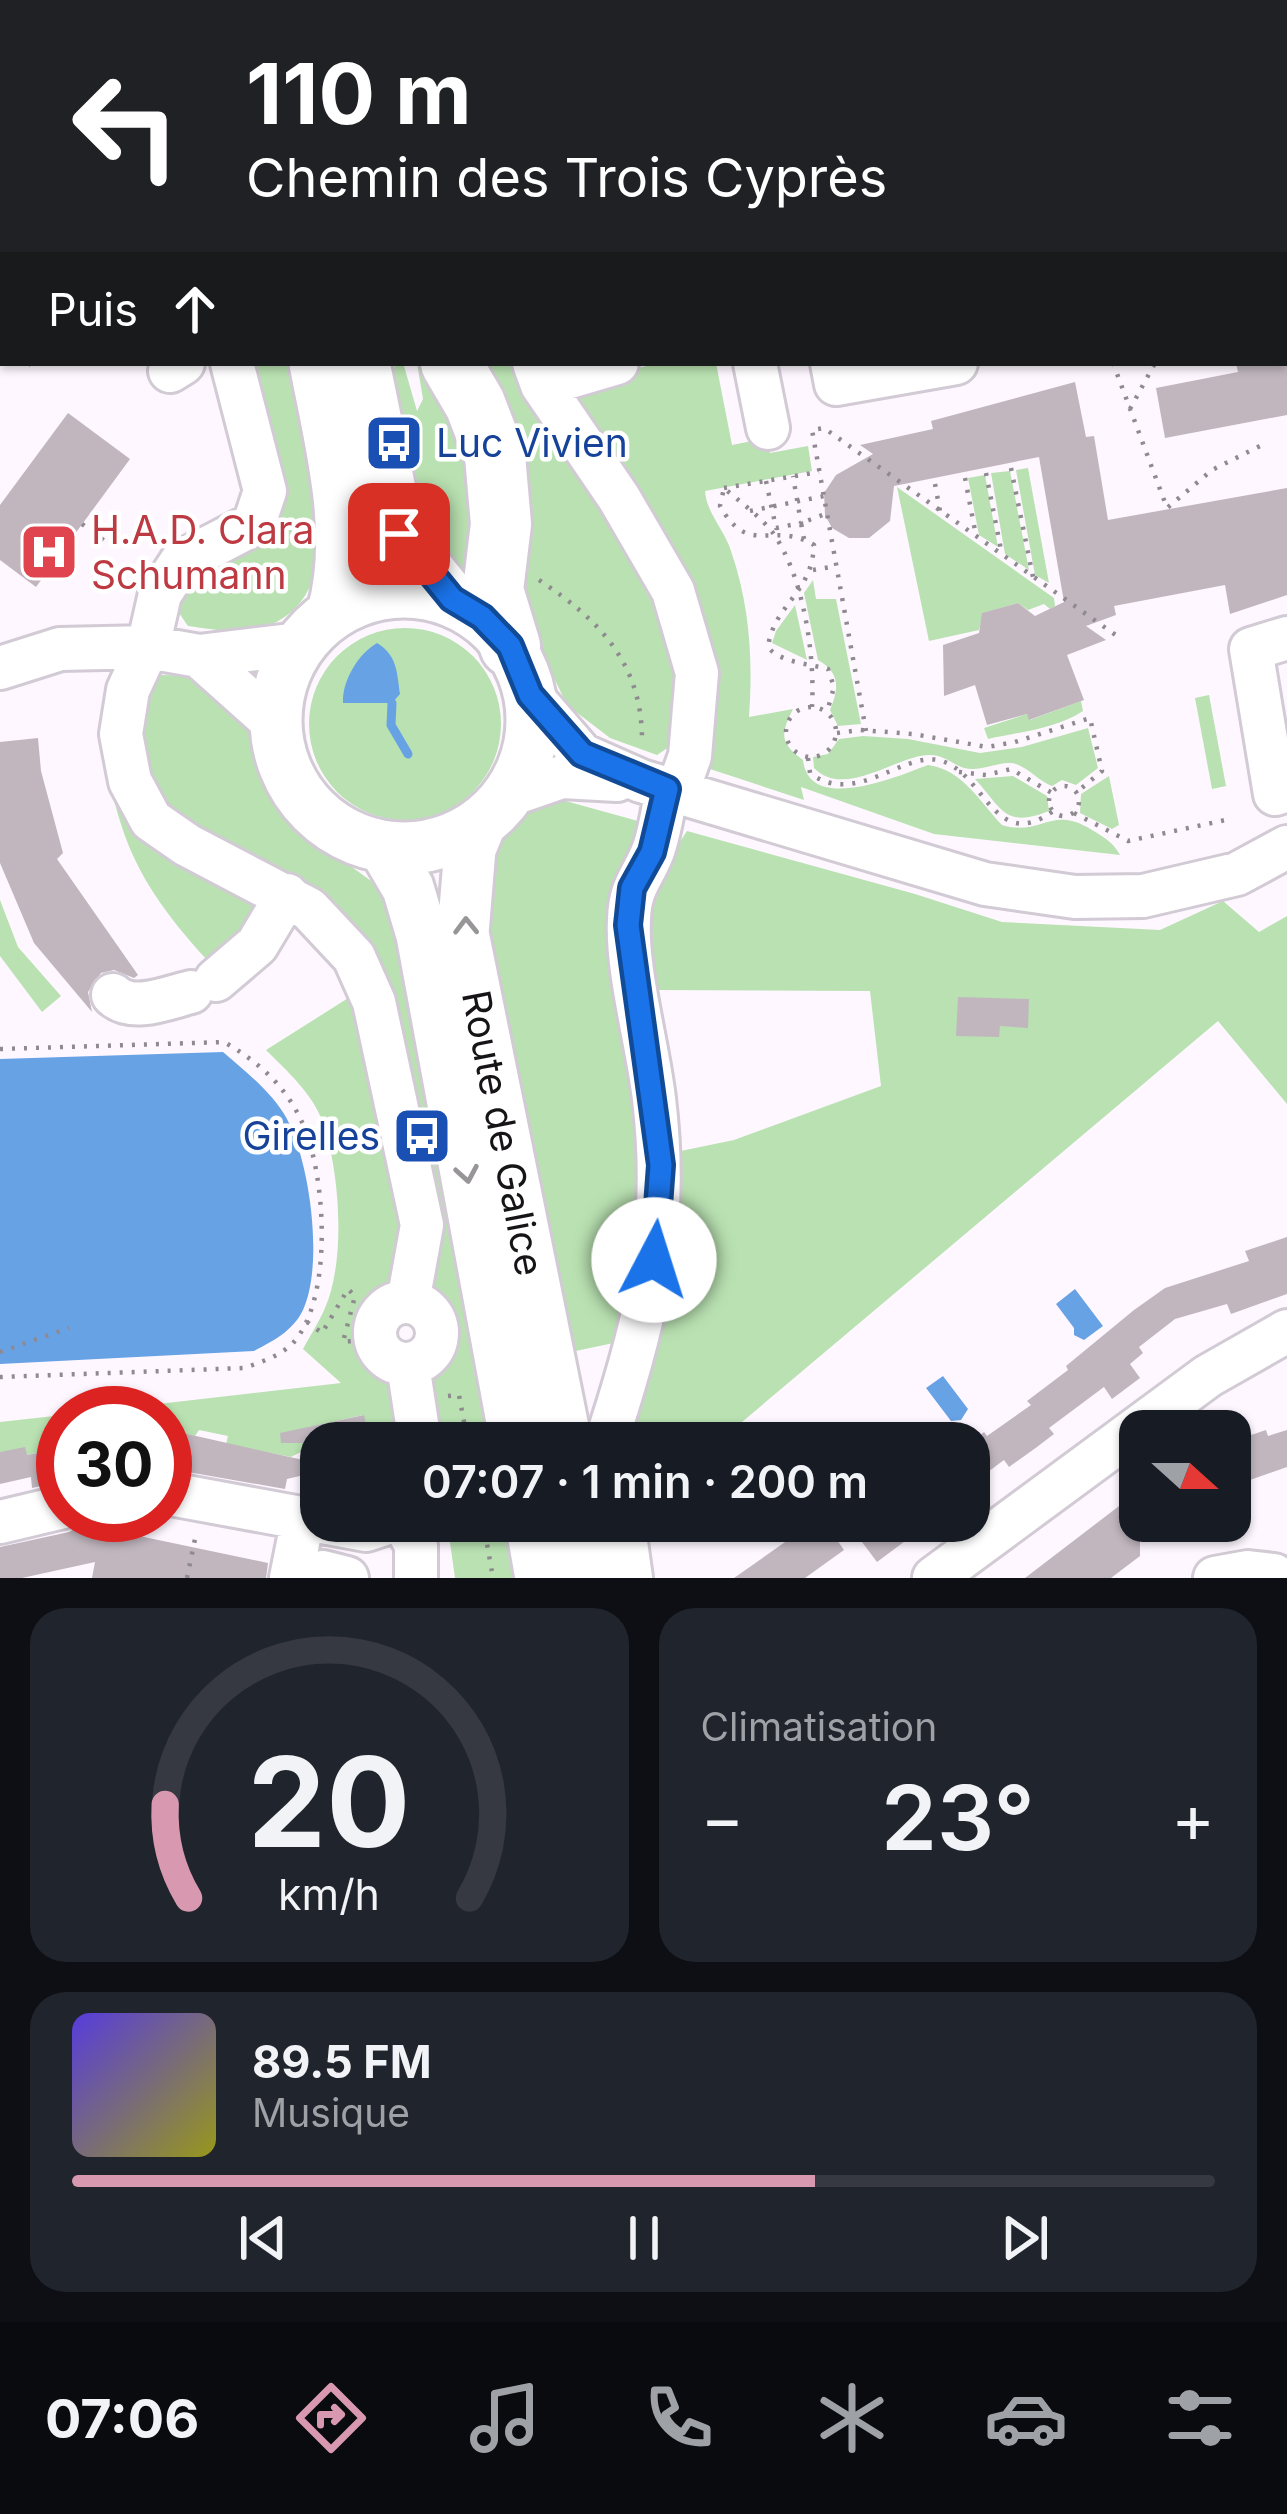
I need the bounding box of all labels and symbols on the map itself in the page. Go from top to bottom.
bus stop icon: Luc Vivien [363,412,425,474]
place label: Luc Vivien [436,419,628,466]
pin [348,483,450,585]
place label: H.A.D. Clara Schumann [91,506,314,598]
hospital icon: H.A.D. Clara Schumann [18,521,80,583]
one-way arrow [453,916,479,935]
street label: Route de Galice [453,986,554,1280]
bus stop icon: Girelles [391,1105,453,1167]
place label: Girelles [242,1112,380,1159]
one-way arrow [453,1164,478,1184]
position arrow [591,1197,717,1323]
speed limit sign: 30 [36,1386,192,1542]
north arrow [1119,1410,1251,1542]

